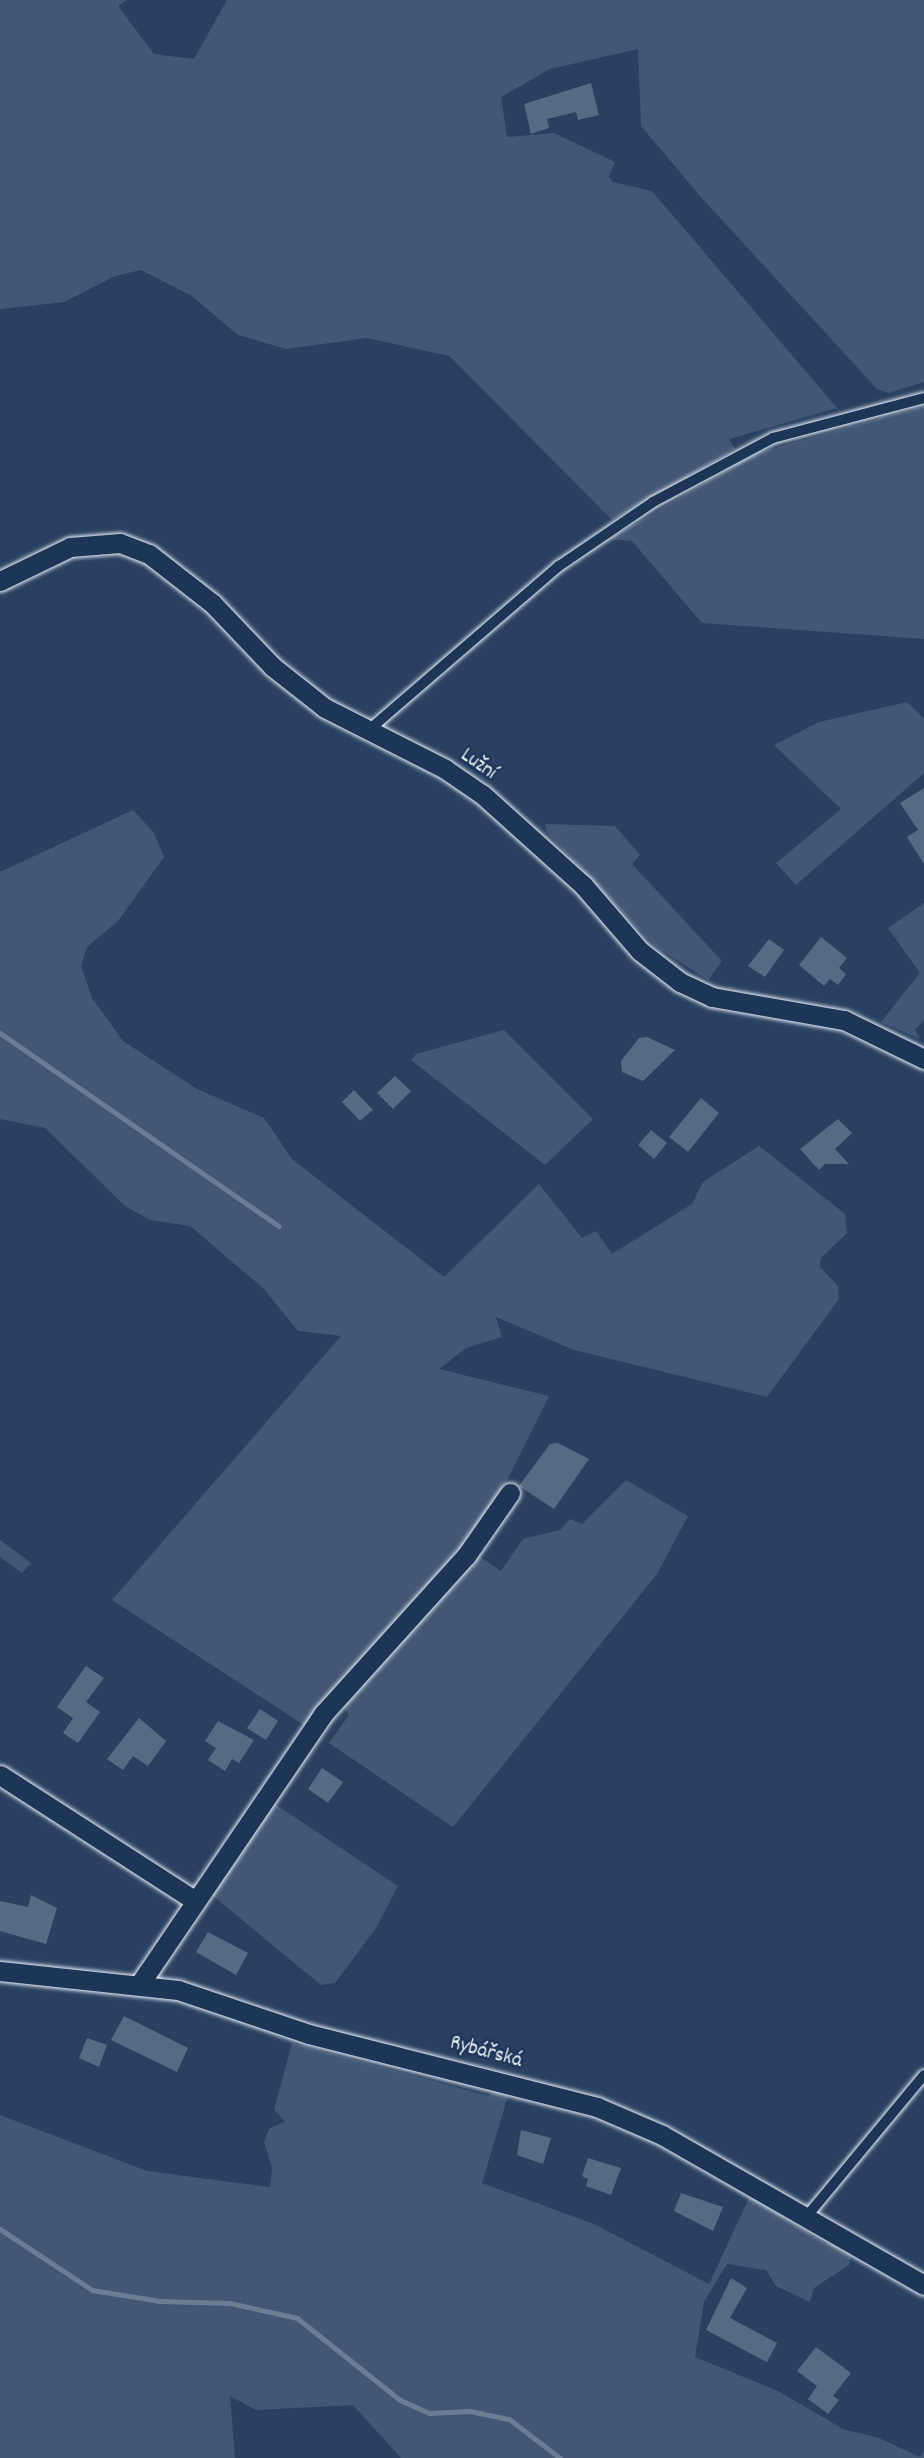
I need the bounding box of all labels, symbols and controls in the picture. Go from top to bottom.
street label: Lužní [455,744,501,786]
street label: Rybářská [447,2031,525,2075]

